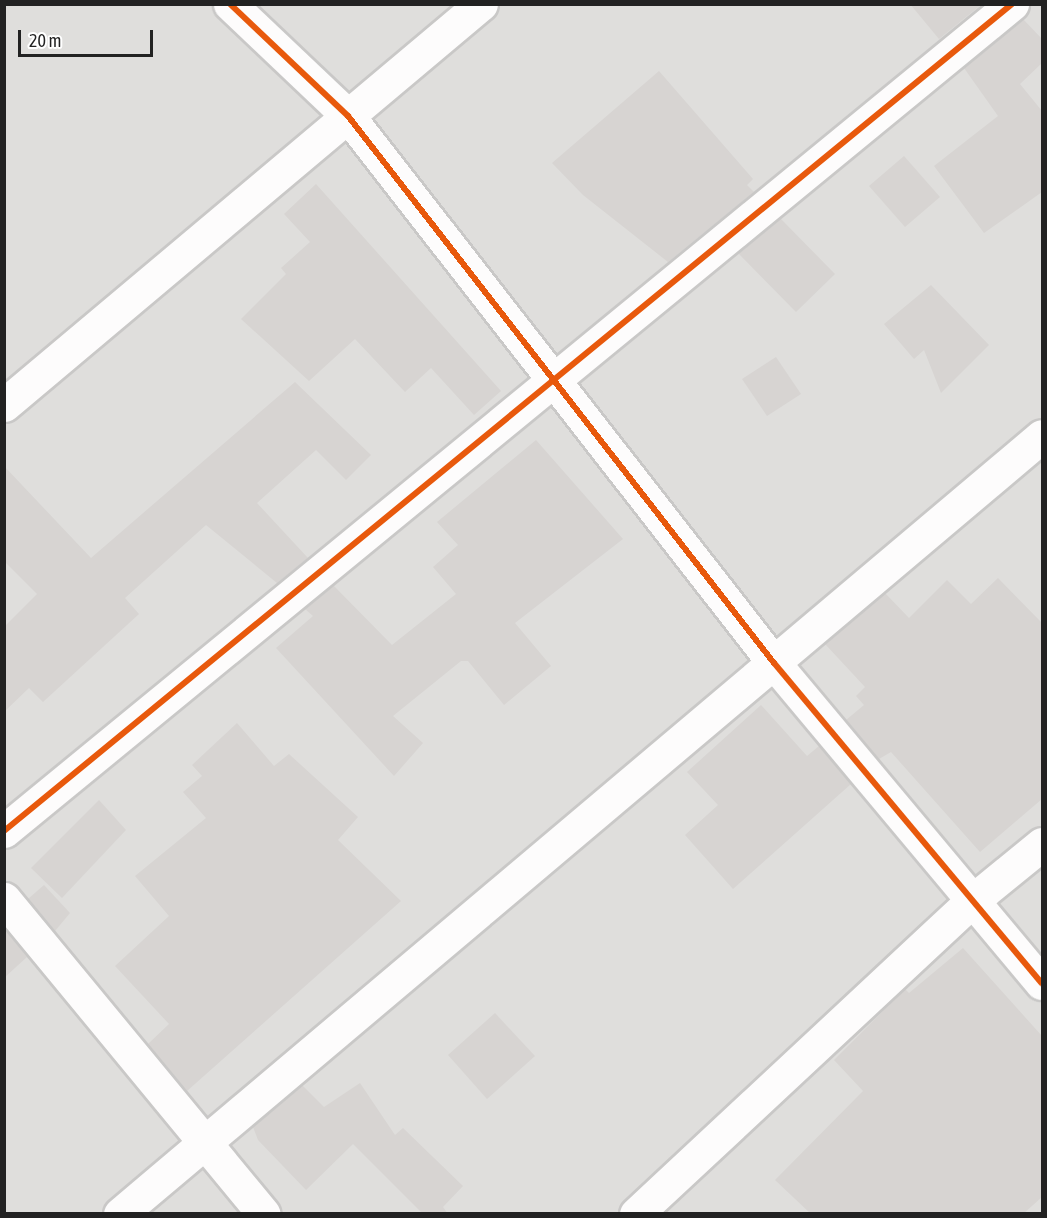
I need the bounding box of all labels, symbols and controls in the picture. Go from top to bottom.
scale bar [21,18,156,56]
text: 20 m [29,30,61,51]

